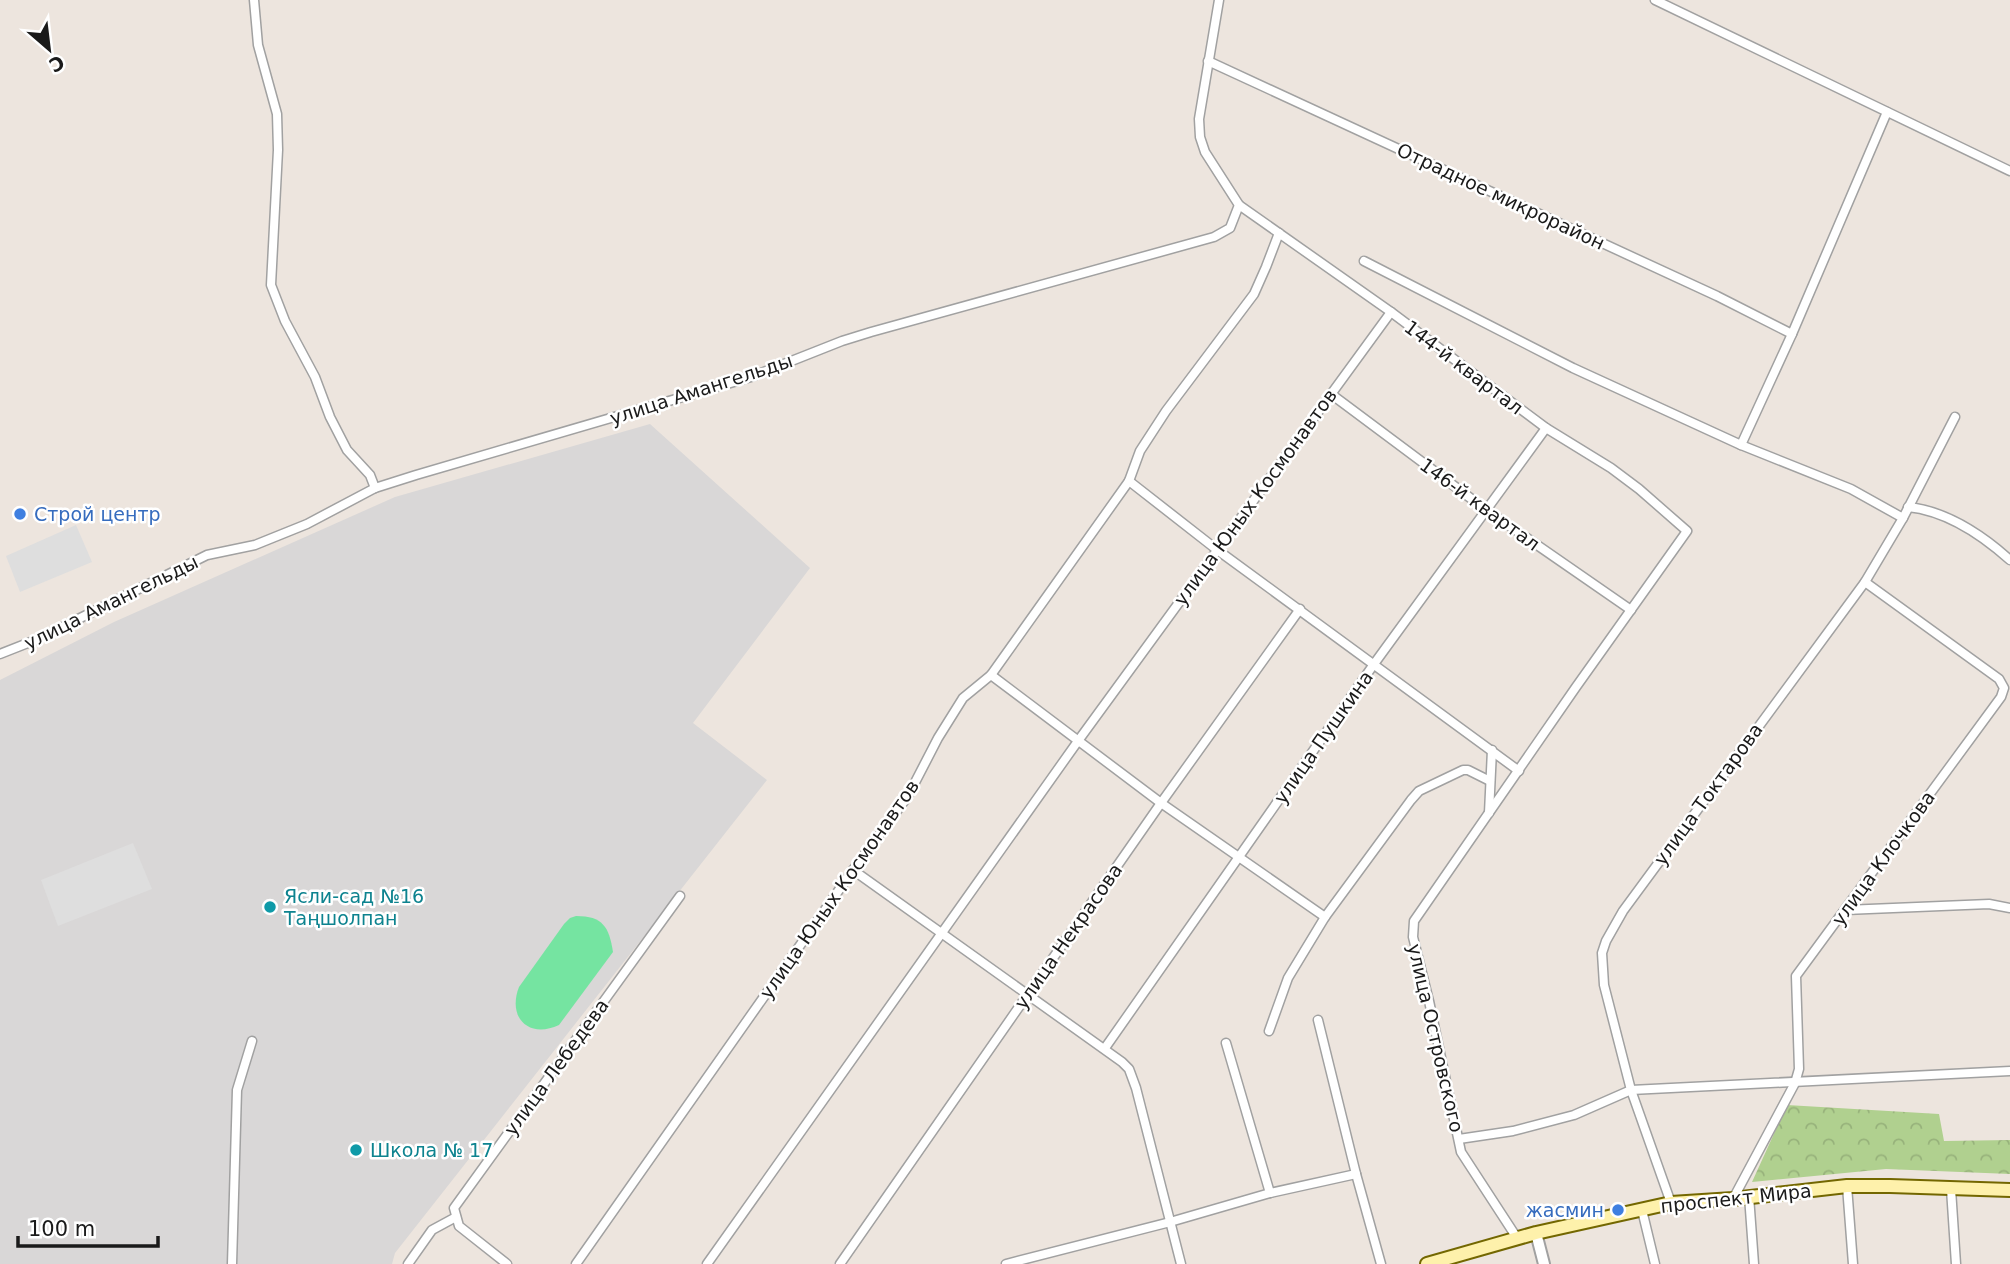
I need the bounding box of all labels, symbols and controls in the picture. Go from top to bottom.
north arrow [14,14,84,84]
text: С [46,51,68,77]
street label: Отрадное микрорайон [1394,138,1608,254]
street label: 144-й квартал [1400,315,1528,419]
street label: улица Амангельды [607,349,795,429]
street label: улица Юных Космонавтов [1169,384,1341,610]
street label: 146-й квартал [1416,453,1544,555]
place label: Строй центр [34,503,161,525]
marker: Строй центр [12,506,28,522]
street label: улица Амангельды [20,550,202,654]
street label: улица Пушкина [1269,666,1377,808]
street label: улица Токтарова [1649,719,1767,869]
street label: улица Юных Космонавтов [755,775,923,1003]
street label: улица Клочкова [1827,786,1939,930]
street label: улица Некрасова [1010,859,1126,1013]
place label: Ясли-сад №16 Таңшолпан [283,885,424,929]
marker: Ясли-сад №16 Таңшолпан [262,899,278,915]
street label: улица Островского [1404,942,1468,1134]
street label: улица Лебедева [499,994,613,1140]
place label: Школа № 17 [370,1139,493,1161]
marker: Школа № 17 [348,1142,364,1158]
street label: проспект Мира [1659,1179,1813,1217]
place label: жасмин [1526,1199,1604,1221]
marker: жасмин [1610,1202,1626,1218]
scale bar [18,1204,158,1248]
text: 100 m [28,1217,95,1241]

